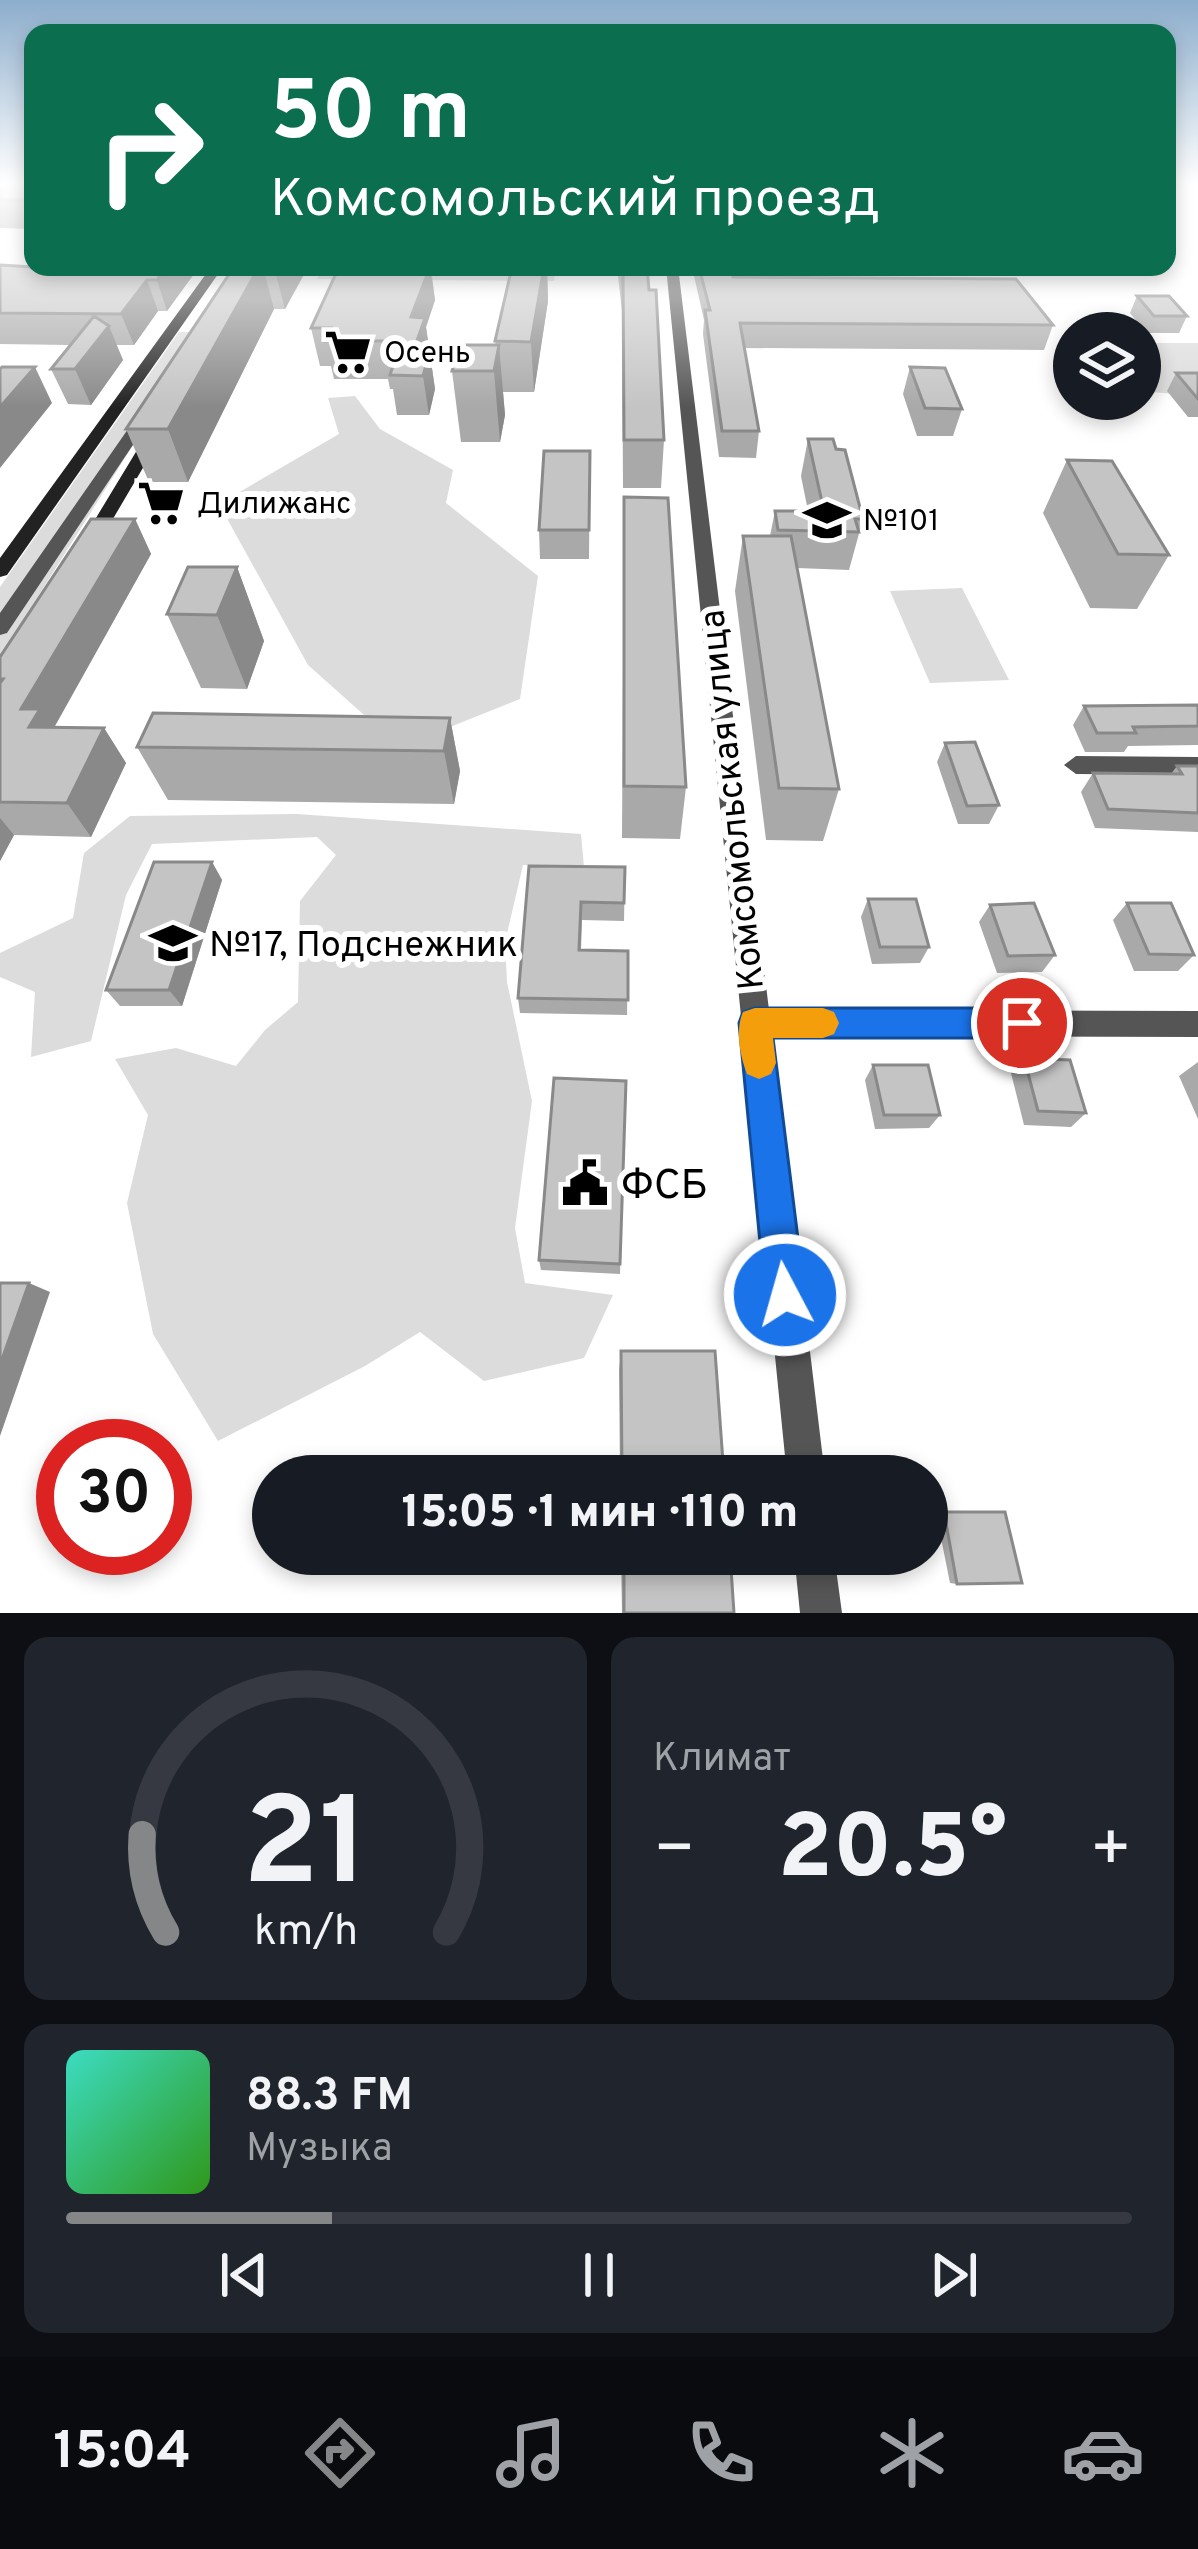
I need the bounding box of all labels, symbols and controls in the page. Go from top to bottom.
text: 50 m [270,63,471,169]
icon: right [72,72,228,228]
text: Комсомольский проезд [270,167,880,236]
map controls [1053,312,1161,420]
button: layers [1053,312,1161,420]
supermarket icon: Осень [323,327,373,377]
place label: Осень [384,336,471,373]
supermarket icon: Дилижанс [136,478,186,528]
place label: Дилижанс [197,487,351,524]
school or university icon: №101 [802,495,852,545]
place label: №101 [863,504,940,541]
street label: Комсомольская улица [691,607,777,992]
school or university icon: №17, Подснежник [148,918,198,968]
place label: №17, Подснежник [209,924,518,970]
pin [971,972,1073,1074]
icon: arrive [989,990,1055,1056]
public building icon: ФСБ [560,1158,610,1208]
place label: ФСБ [621,1161,708,1214]
position arrow [722,1232,848,1358]
speed limit sign: 30 [36,1419,192,1575]
text: 15:05 · 1 мин · 110 m [402,1486,798,1543]
text: Климат [653,1736,791,1785]
text: 21 [242,1771,369,1929]
text: 20.5° [778,1796,1007,1909]
text: − [653,1811,696,1894]
text: + [1089,1811,1132,1894]
text: km/h [253,1905,358,1959]
text: 88.3 FM [246,2069,413,2126]
text: Музыка [246,2126,393,2175]
icon: previous [211,2242,277,2308]
icon: pause [566,2242,632,2308]
icon: next [921,2242,987,2308]
icon: directions [298,2411,382,2495]
icon: music [489,2411,573,2495]
icon: phone [679,2411,763,2495]
icon: climate [870,2411,954,2495]
icon: car [1061,2411,1145,2495]
text: 15:04 [53,2419,191,2488]

